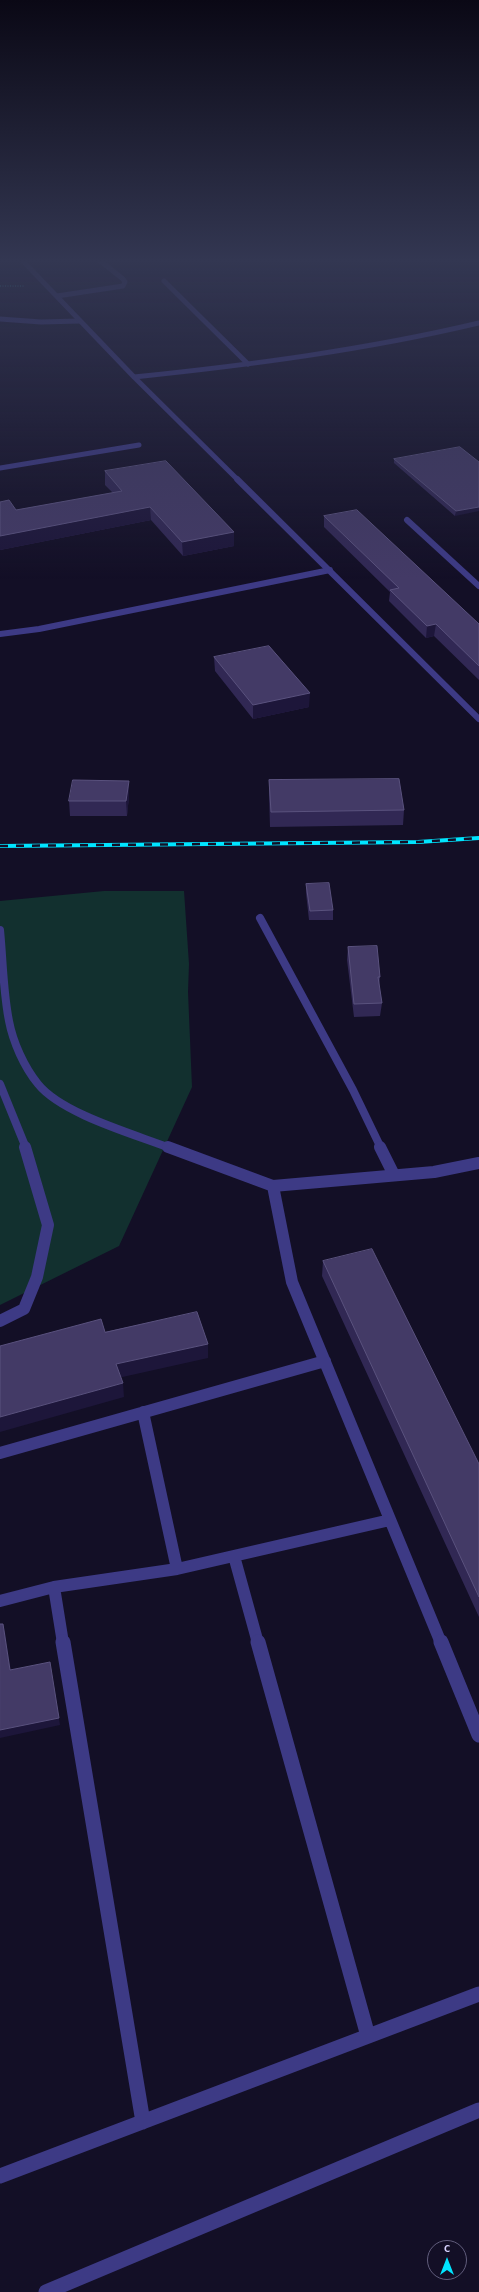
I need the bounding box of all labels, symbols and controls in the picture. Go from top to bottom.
north arrow [427,2240,467,2280]
text: С [444,2243,450,2254]

